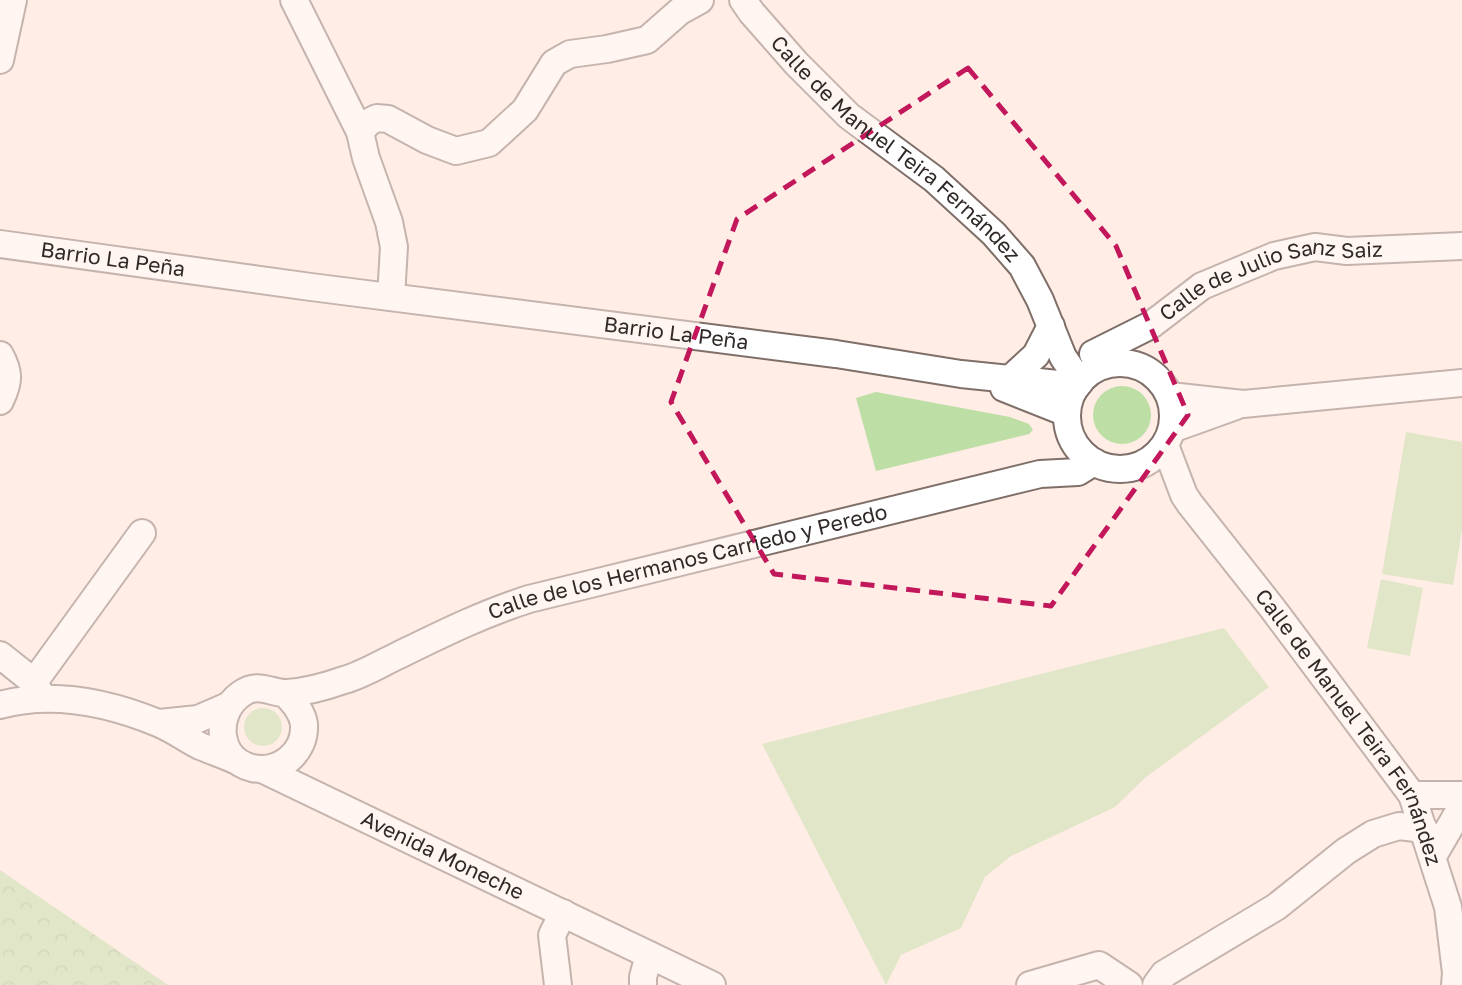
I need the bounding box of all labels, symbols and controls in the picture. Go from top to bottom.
street label: Calle de Manuel Teira Fernández [766,30,1026,267]
street label: Calle de Julio Sanz Saiz [1154,233,1383,326]
street label: Barrio La Peña [39,236,187,281]
street label: Barrio La Peña [602,310,750,355]
street label: Calle de los Hermanos Carriedo y Peredo [484,498,890,625]
street label: Calle de Manuel Teira Fernández [1250,583,1448,868]
street label: Avenida Moneche [357,805,528,905]

